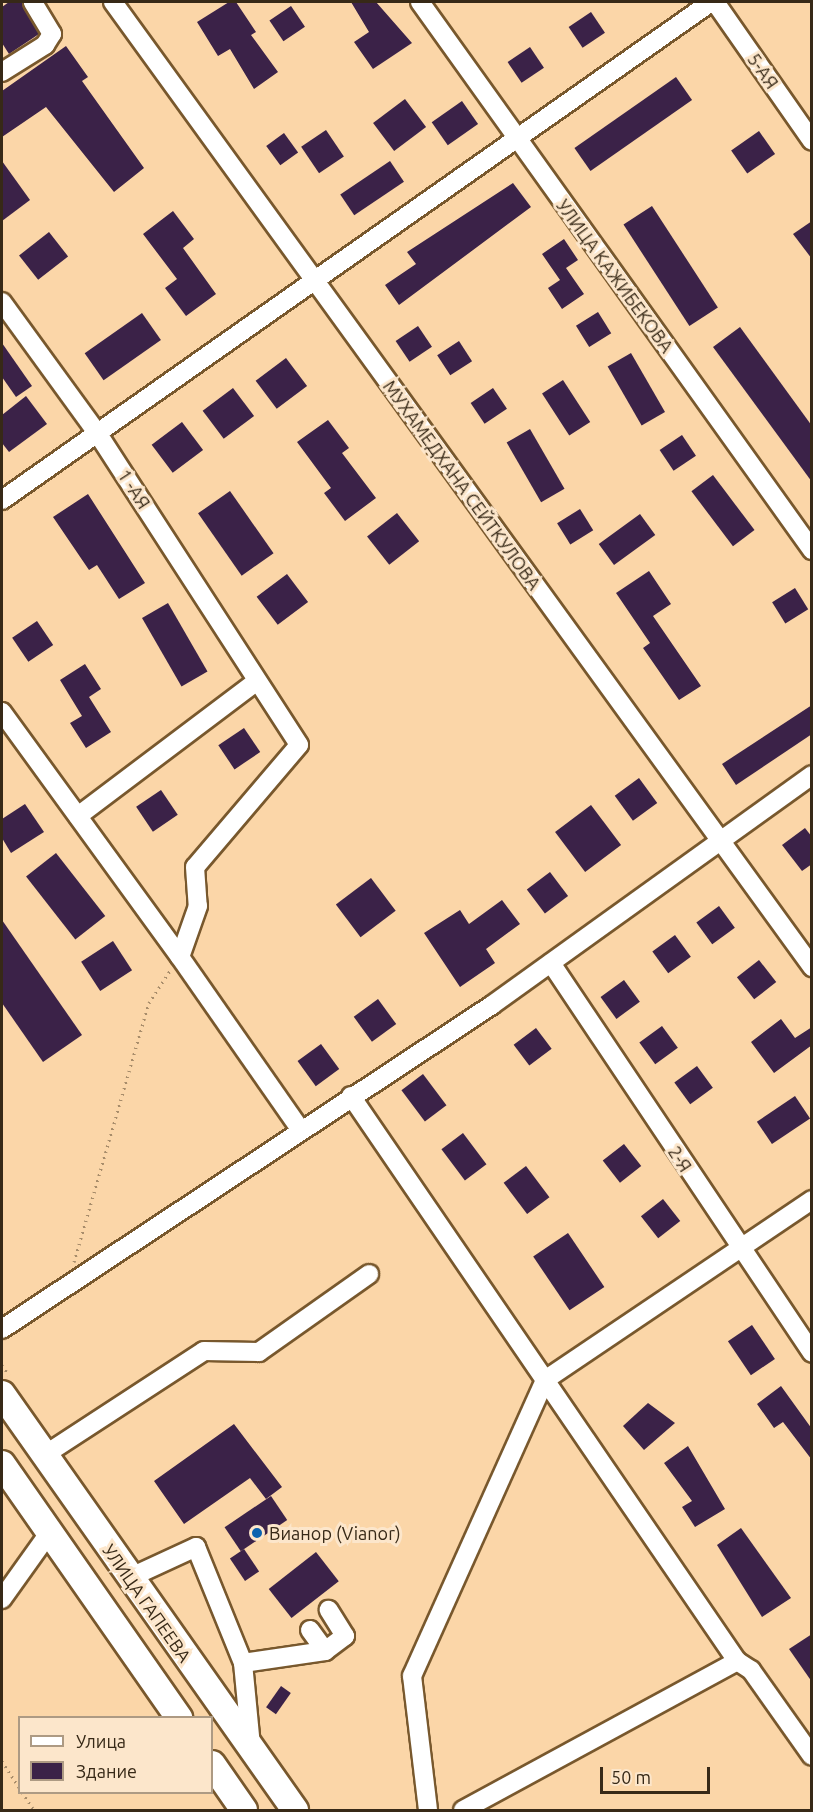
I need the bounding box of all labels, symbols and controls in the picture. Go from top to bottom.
street label: 5-АЯ [743,49,783,93]
street label: УЛИЦА КАЖИБЕКОВА [552,195,678,357]
street label: МУХАМЕДХАНА СЕЙТКУЛОВА [379,376,545,594]
street label: 1 -АЯ [113,465,155,513]
street label: 2-Я [664,1142,696,1176]
place label: Вианор (Vianor) [269,1522,401,1544]
marker: Вианор (Vianor) [250,1526,264,1540]
street label: УЛИЦА ГАПЕЕВА [98,1540,196,1666]
legend [18,1716,213,1794]
text: Улица [76,1731,126,1751]
scale bar [603,1755,712,1793]
text: Здание [76,1761,137,1781]
text: 50 m [611,1767,651,1787]

